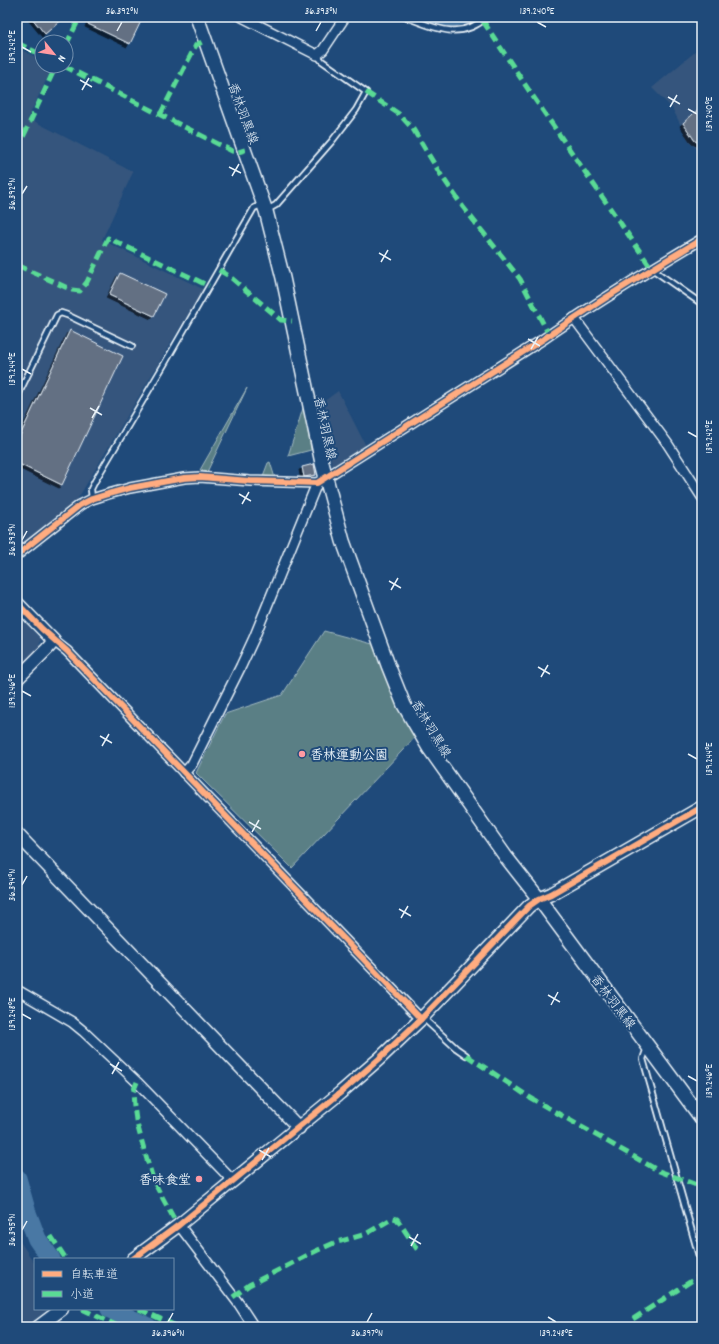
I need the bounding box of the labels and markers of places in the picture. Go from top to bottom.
place label: 香林運動公園 [310,747,388,766]
marker: 香林運動公園 [297,749,307,759]
place label: 香味食堂 [139,1172,191,1191]
marker: 香味食堂 [194,1174,204,1184]

